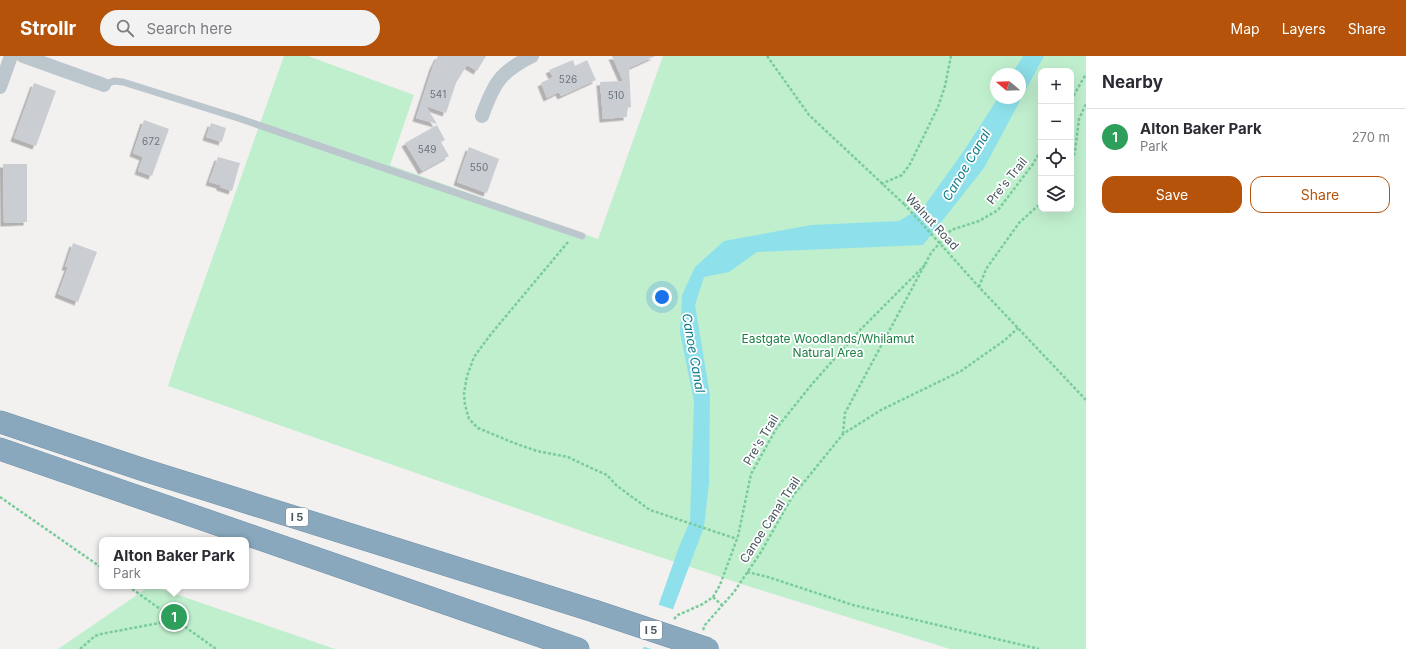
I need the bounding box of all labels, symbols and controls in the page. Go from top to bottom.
search box [100,10,380,46]
text: Strollr [20,17,76,40]
icon: search [114,17,136,39]
text: Search here [146,19,232,38]
text: Map [1231,20,1260,37]
text: Layers [1282,20,1326,37]
text: Share [1348,20,1386,37]
north arrow [990,68,1026,104]
map controls [1038,68,1074,212]
button: + [1038,68,1074,104]
text: Nearby [1102,72,1163,92]
house number: 526 [559,73,577,85]
house number: 541 [430,88,446,100]
house number: 510 [608,89,624,101]
button: − [1038,104,1074,140]
text: Alton Baker Park [1140,119,1262,138]
water label: Canoe Canal [938,126,994,204]
text: 1 [1112,129,1118,145]
text: 270 m [1352,129,1390,145]
house number: 672 [142,135,160,147]
text: Park [1140,138,1168,154]
button: locate [1038,140,1074,176]
house number: 549 [418,143,436,155]
street label: Pre's Trail [983,154,1030,207]
house number: 550 [470,161,488,173]
button: layers [1038,176,1074,212]
button: Save [1102,176,1242,213]
button: Share [1250,176,1390,213]
street label: Walnut Road [903,190,962,253]
your location [652,287,672,307]
water label: Canoe Canal [679,312,709,395]
park label: Eastgate Woodlands/Whilamut Natural Area [741,331,915,360]
street label: Pre's Trail [740,412,781,468]
street label: Canoe Canal Trail [736,474,803,566]
road number: I 5 [286,508,308,526]
popup [99,537,249,589]
text: Alton Baker Park [113,546,235,565]
text: Park [113,565,141,581]
pin: 1 [161,602,187,632]
road number: I 5 [640,621,662,639]

